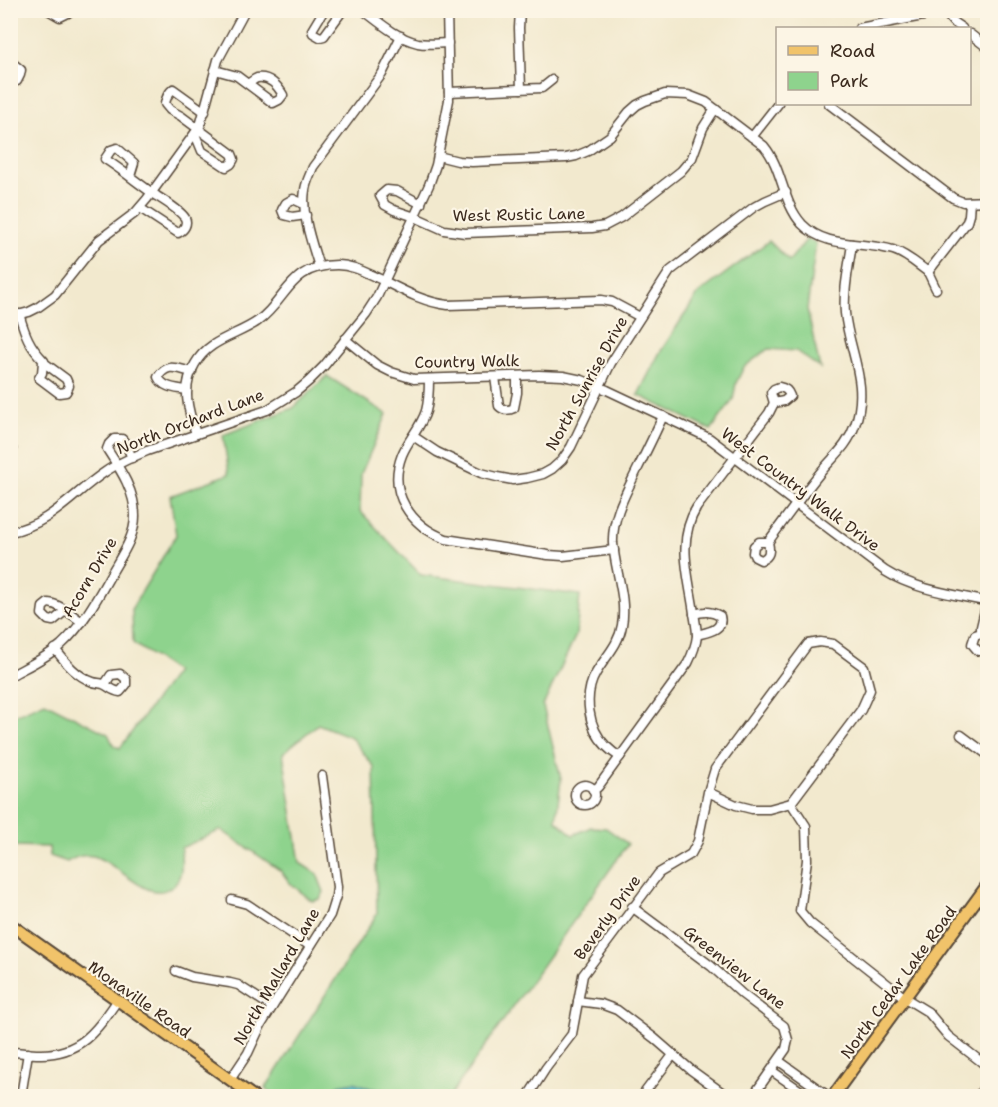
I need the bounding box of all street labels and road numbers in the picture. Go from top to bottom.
street label: West Rustic Lane [452,203,586,226]
street label: North Sunrise Drive [541,312,632,454]
street label: Country Walk [414,350,520,373]
street label: North Orchard Lane [114,384,267,459]
street label: West Country Walk Drive [717,423,884,556]
street label: Acorn Drive [57,533,122,621]
street label: Beverly Drive [569,870,645,964]
street label: North Cedar Lake Road [836,902,961,1063]
street label: North Mallard Lane [229,904,324,1049]
street label: Greenview Lane [679,921,790,1014]
street label: Monaville Road [84,956,195,1043]

